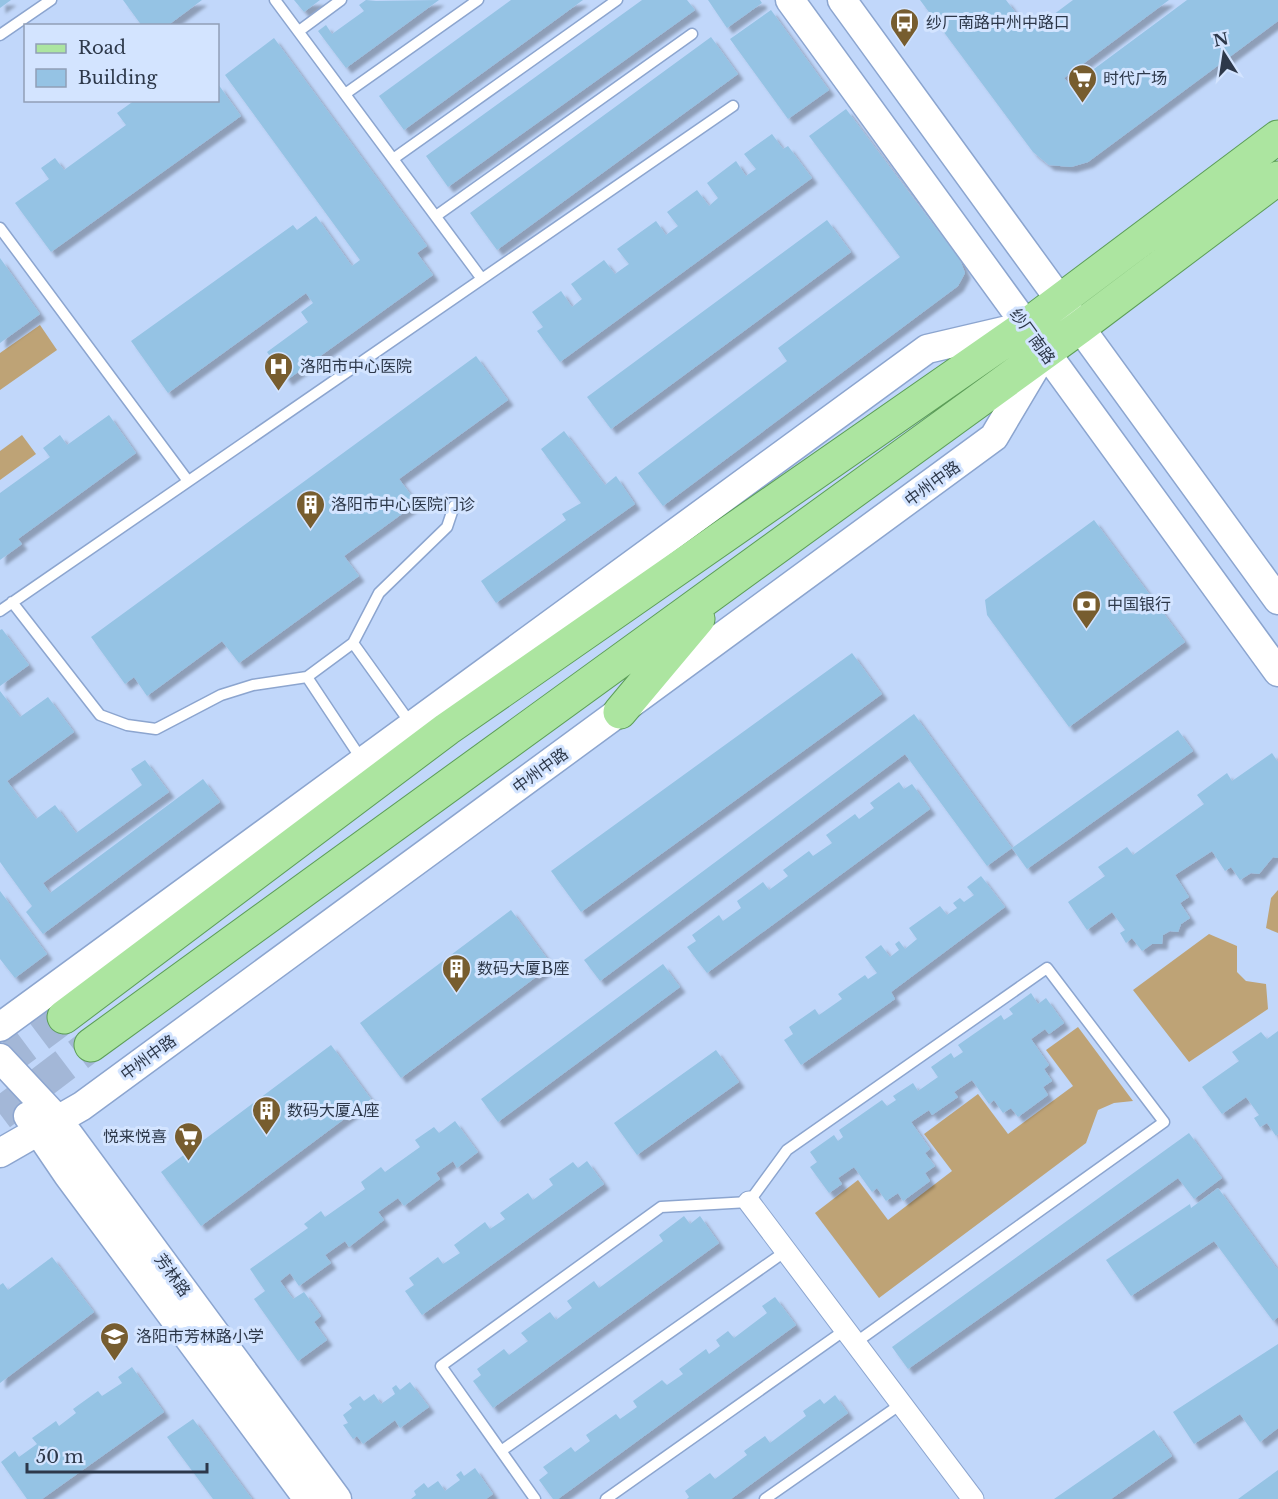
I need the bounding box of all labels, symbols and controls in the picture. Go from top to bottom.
bus stop icon: 纱厂南路中州中路口 [889,6,921,48]
place label: 纱厂南路中州中路口 [926,12,1070,32]
legend [24,24,219,102]
north arrow [1194,24,1254,84]
text: N [1211,28,1230,51]
text: Road [78,37,126,59]
supermarket icon: 时代广场 [1066,62,1098,104]
text: Building [78,67,157,89]
place label: 时代广场 [1103,68,1167,88]
street label: 纱厂南路 [1006,304,1060,368]
hospital icon: 洛阳市中心医院 [263,350,295,392]
place label: 洛阳市中心医院 [300,356,412,376]
street label: 中州中路 [900,456,964,510]
building icon: 洛阳市中心医院门诊 [294,488,326,530]
place label: 洛阳市中心医院门诊 [331,494,475,514]
bank icon: 中国银行 [1070,588,1102,630]
place label: 中国银行 [1107,594,1171,614]
street label: 中州中路 [508,743,572,797]
building icon: 数码大厦B座 [440,952,472,994]
place label: 数码大厦B座 [477,958,569,978]
street label: 中州中路 [116,1030,180,1084]
building icon: 数码大厦A座 [250,1094,282,1136]
place label: 数码大厦A座 [287,1100,379,1120]
supermarket icon: 悦来悦喜 [172,1120,204,1162]
place label: 悦来悦喜 [103,1126,167,1146]
street label: 芳林路 [151,1250,195,1300]
school or university icon: 洛阳市芳林路小学 [99,1320,131,1362]
place label: 洛阳市芳林路小学 [136,1326,264,1346]
scale bar [27,1436,207,1474]
text: 50 m [36,1446,84,1468]

